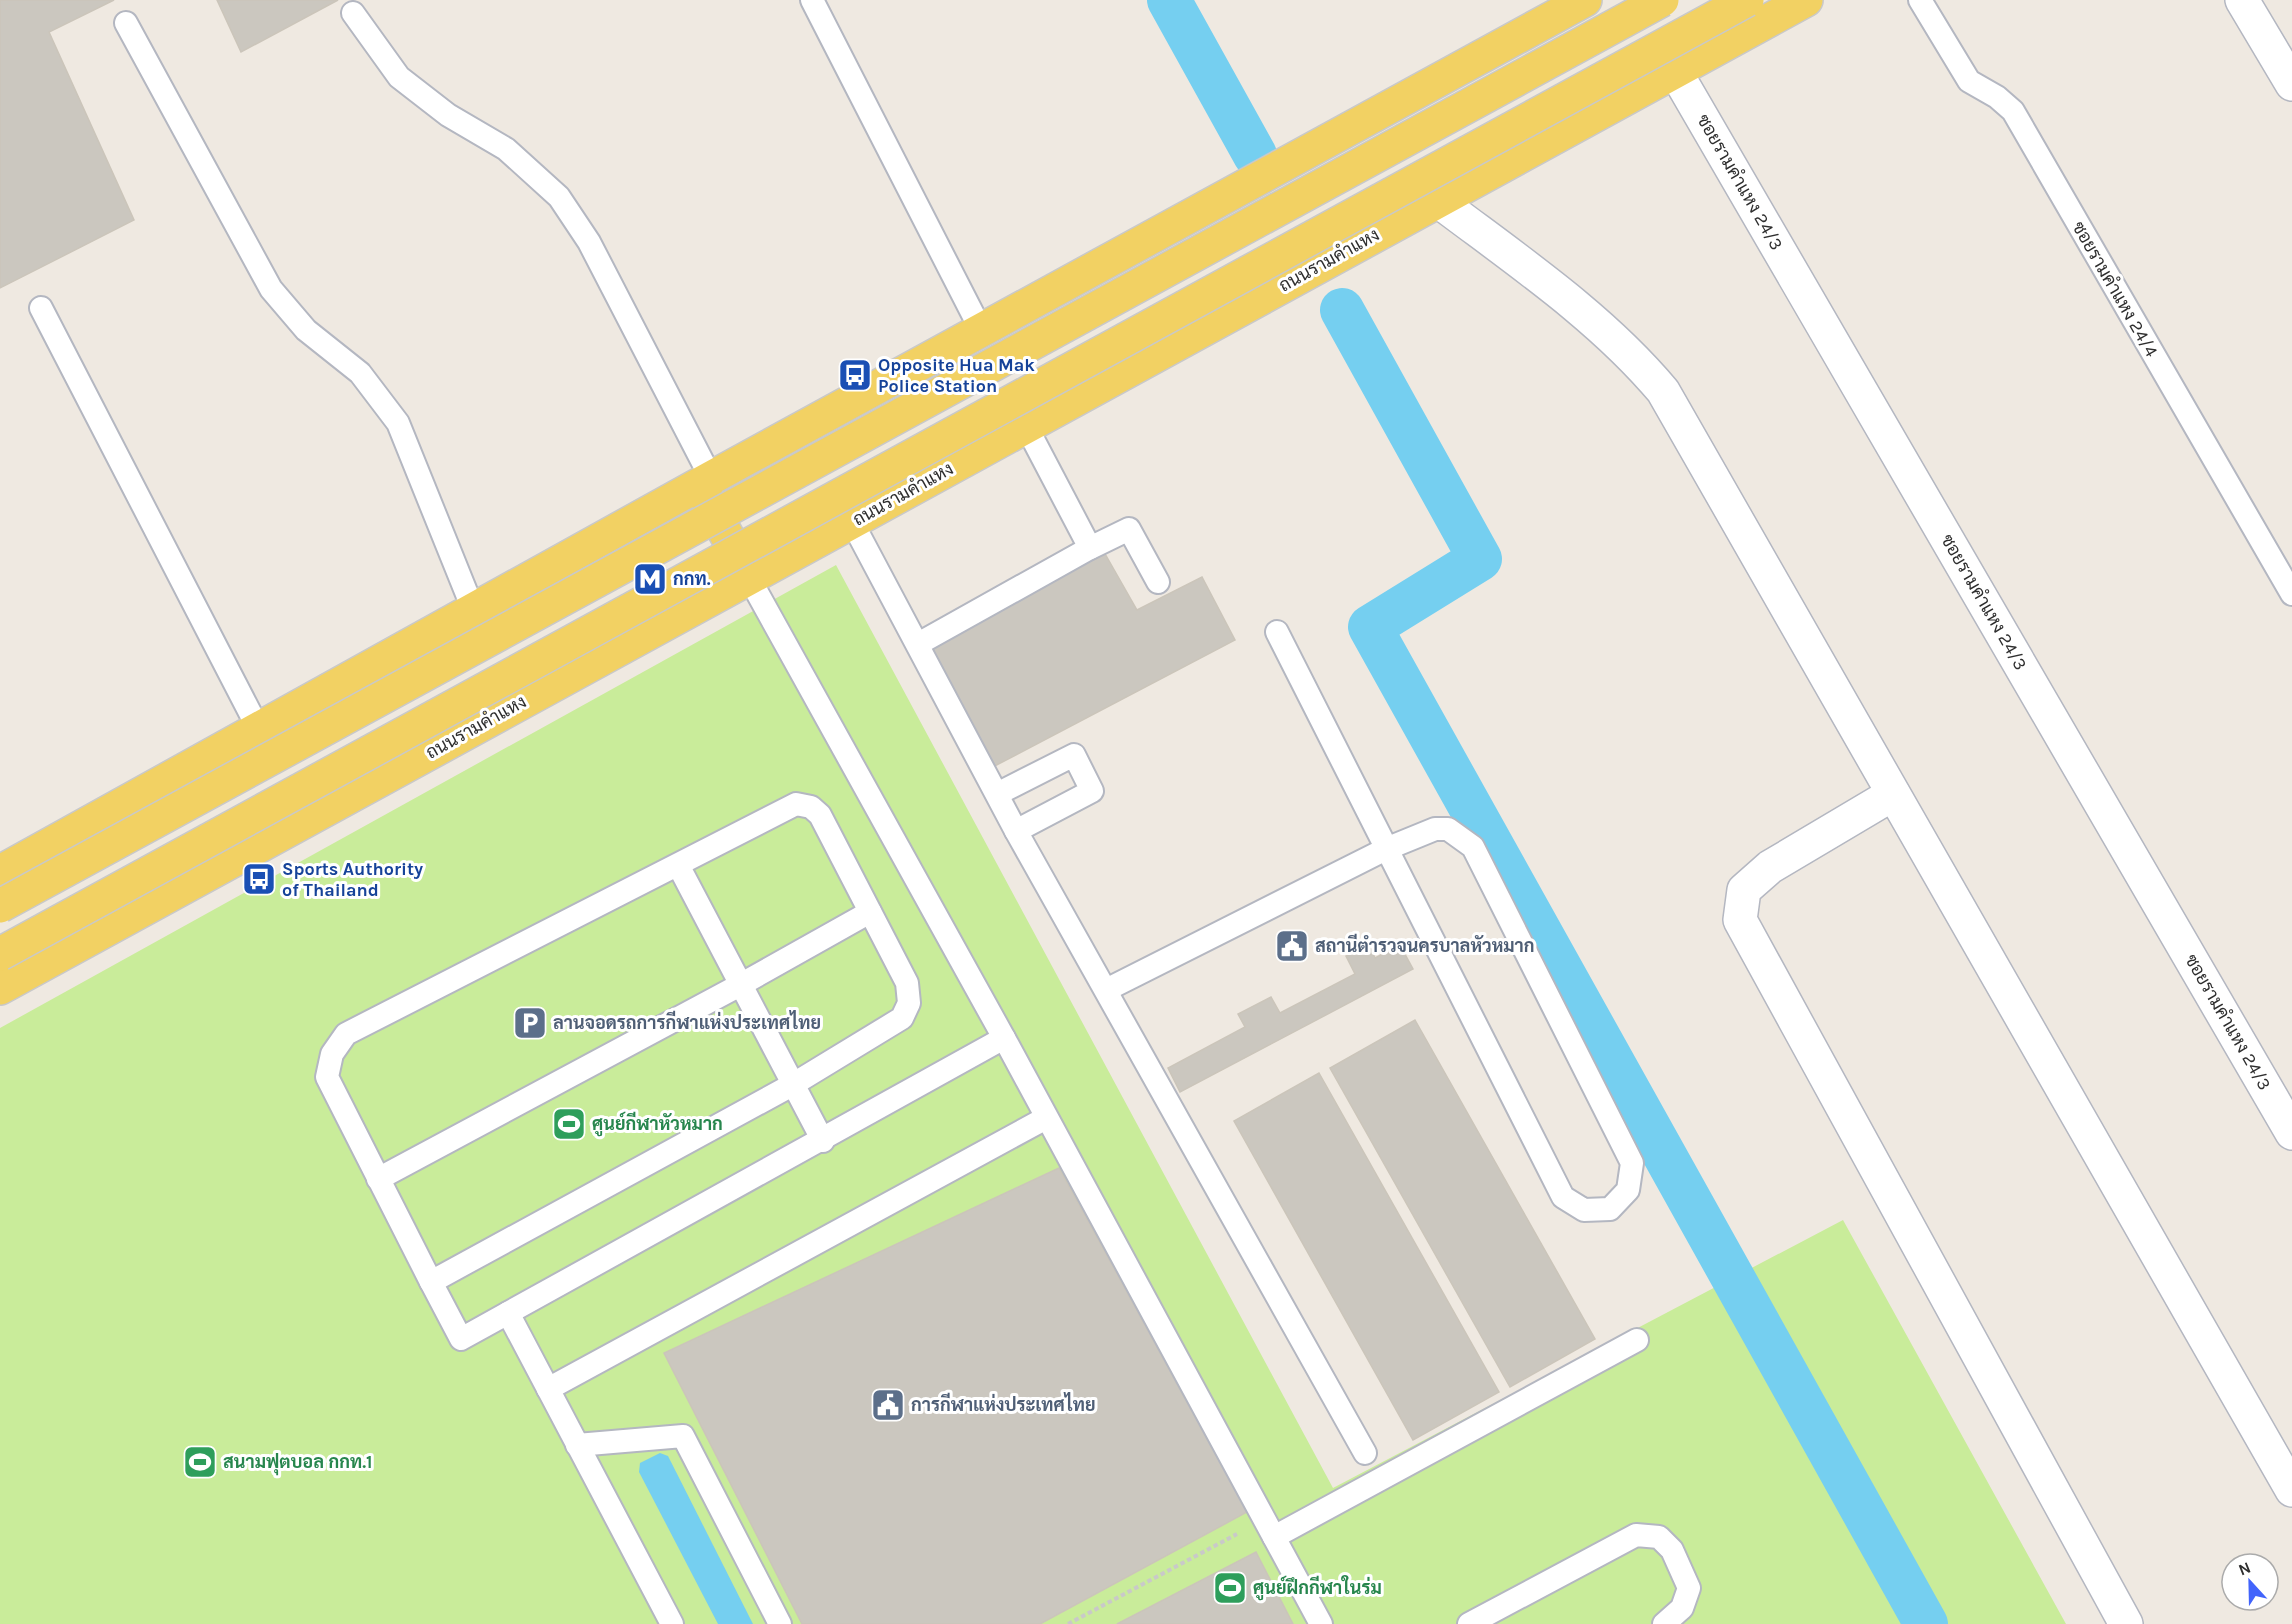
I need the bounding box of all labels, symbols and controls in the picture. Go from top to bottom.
street label: ซอยรามคำแหง 24/3 [1692,110,1788,254]
street label: ซอยรามคำแหง 24/4 [2067,217,2163,361]
street label: ถนนรามคำแหง [1275,223,1383,297]
place label: Opposite Hua Mak Police Station [878,354,1035,397]
bus stop icon: Opposite Hua Mak Police Station [837,357,873,393]
street label: ถนนรามคำแหง [849,457,957,531]
street label: ซอยรามคำแหง 24/3 [1936,530,2032,674]
metro station icon: กกท. [632,561,668,597]
place label: กกท. [673,568,711,590]
street label: ถนนรามคำแหง [422,690,530,764]
place label: Sports Authority of Thailand [282,858,423,901]
bus stop icon: Sports Authority of Thailand [241,861,277,897]
public building icon: สถานีตำรวจนครบาลหัวหมาก [1274,928,1310,964]
place label: สถานีตำรวจนครบาลหัวหมาก [1315,933,1535,957]
street label: ซอยรามคำแหง 24/3 [2180,950,2276,1094]
parking icon: ลานจอดรถการกีฬาแห่งประเทศไทย [512,1005,548,1041]
place label: ลานจอดรถการกีฬาแห่งประเทศไทย [553,1010,821,1034]
sports icon: ศูนย์กีฬาหัวหมาก [551,1106,587,1142]
place label: ศูนย์กีฬาหัวหมาก [592,1111,723,1137]
public building icon: การกีฬาแห่งประเทศไทย [870,1387,906,1423]
place label: การกีฬาแห่งประเทศไทย [911,1392,1096,1416]
sports icon: สนามฟุตบอล กกท.1 [182,1444,218,1480]
place label: สนามฟุตบอล กกท.1 [223,1451,373,1476]
north arrow [2220,1552,2280,1612]
text: N [2236,1558,2253,1580]
sports icon: ศูนย์ฝึกกีฬาในร่ม [1212,1570,1248,1606]
place label: ศูนย์ฝึกกีฬาในร่ม [1253,1575,1382,1601]

